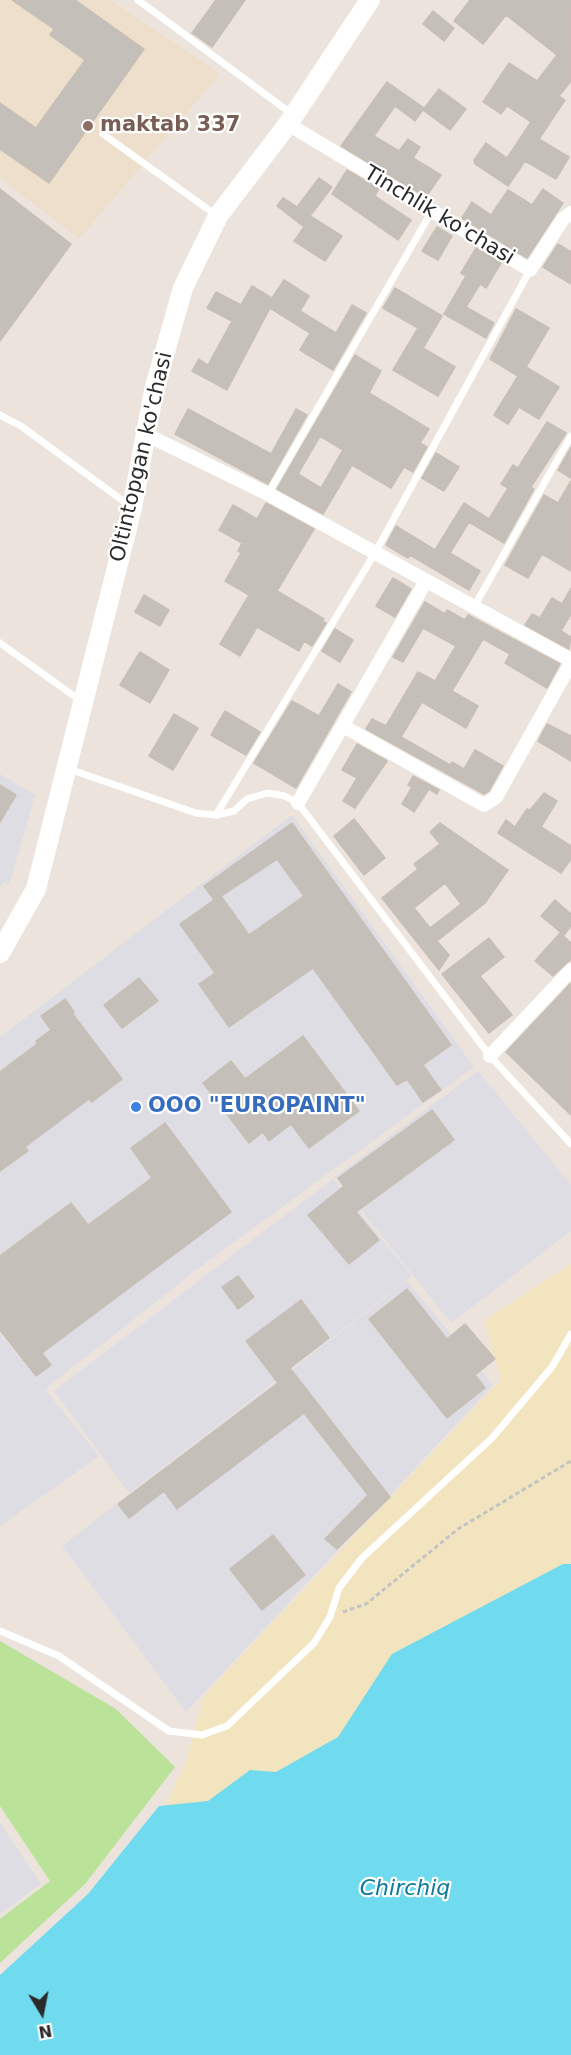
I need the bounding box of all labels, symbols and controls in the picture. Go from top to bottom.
place label: maktab 337 [100,113,240,139]
marker: maktab 337 [81,119,95,133]
street label: Tinchlik ko'chasi [359,161,519,271]
street label: Oltintopgan ko'chasi [106,349,178,565]
place label: OOO "EUROPAINT" [148,1094,366,1120]
marker: OOO "EUROPAINT" [129,1100,143,1114]
water label: Chirchiq [360,1876,450,1902]
north arrow [12,1983,72,2043]
text: N [37,2021,53,2042]

